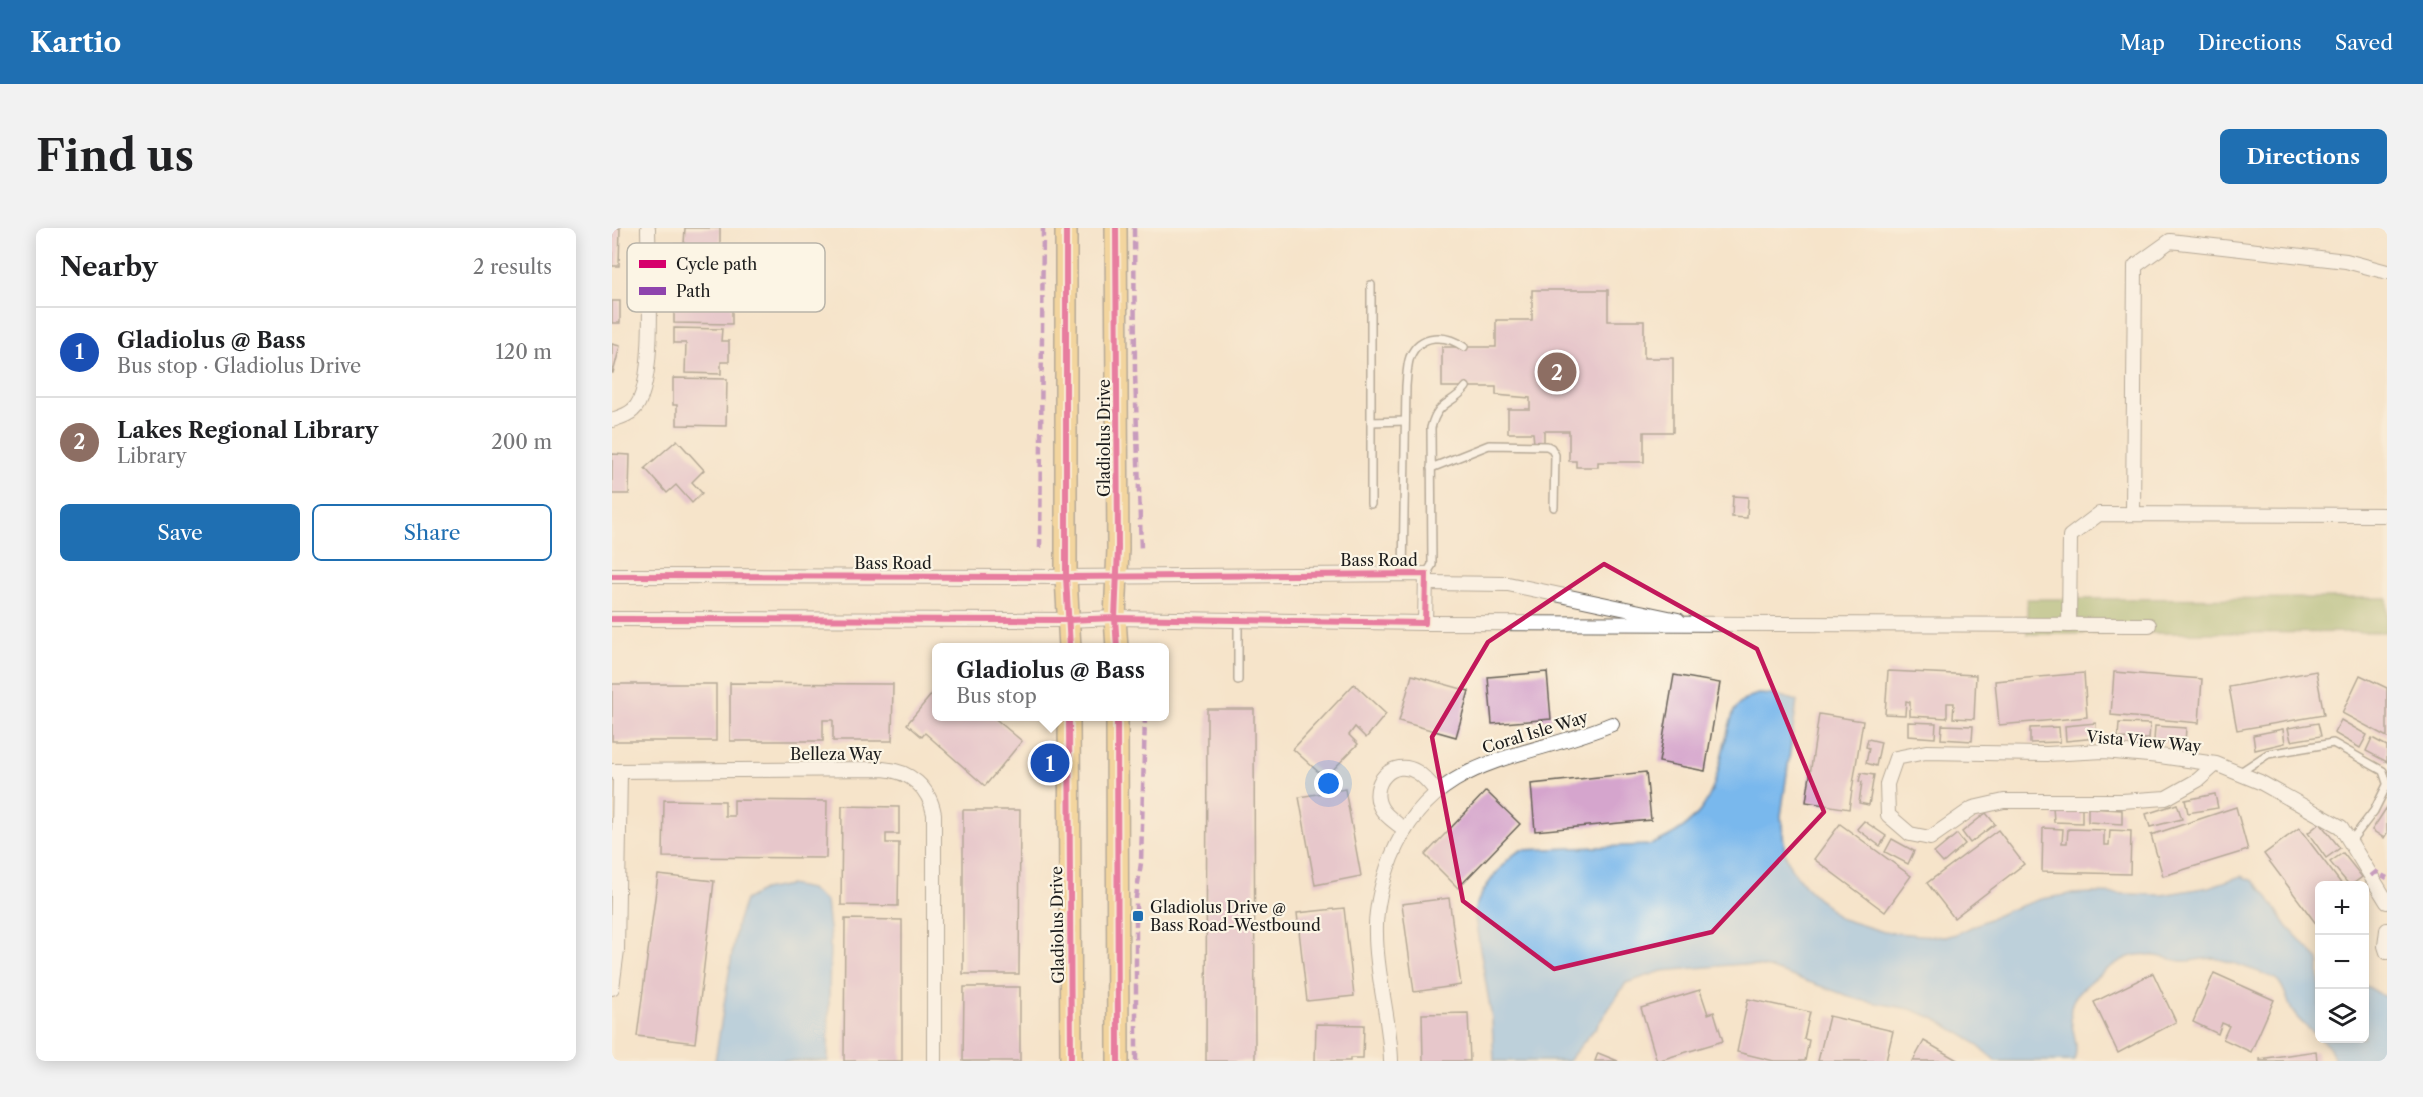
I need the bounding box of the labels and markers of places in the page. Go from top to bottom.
pin: 2 [1538,350,1576,394]
pin: 1 [1030,740,1070,786]
place label: Gladiolus Drive @ Bass Road-Westbound [1150,897,1321,935]
marker: Gladiolus Drive @ Bass Road-Westbound [1131,909,1145,923]

